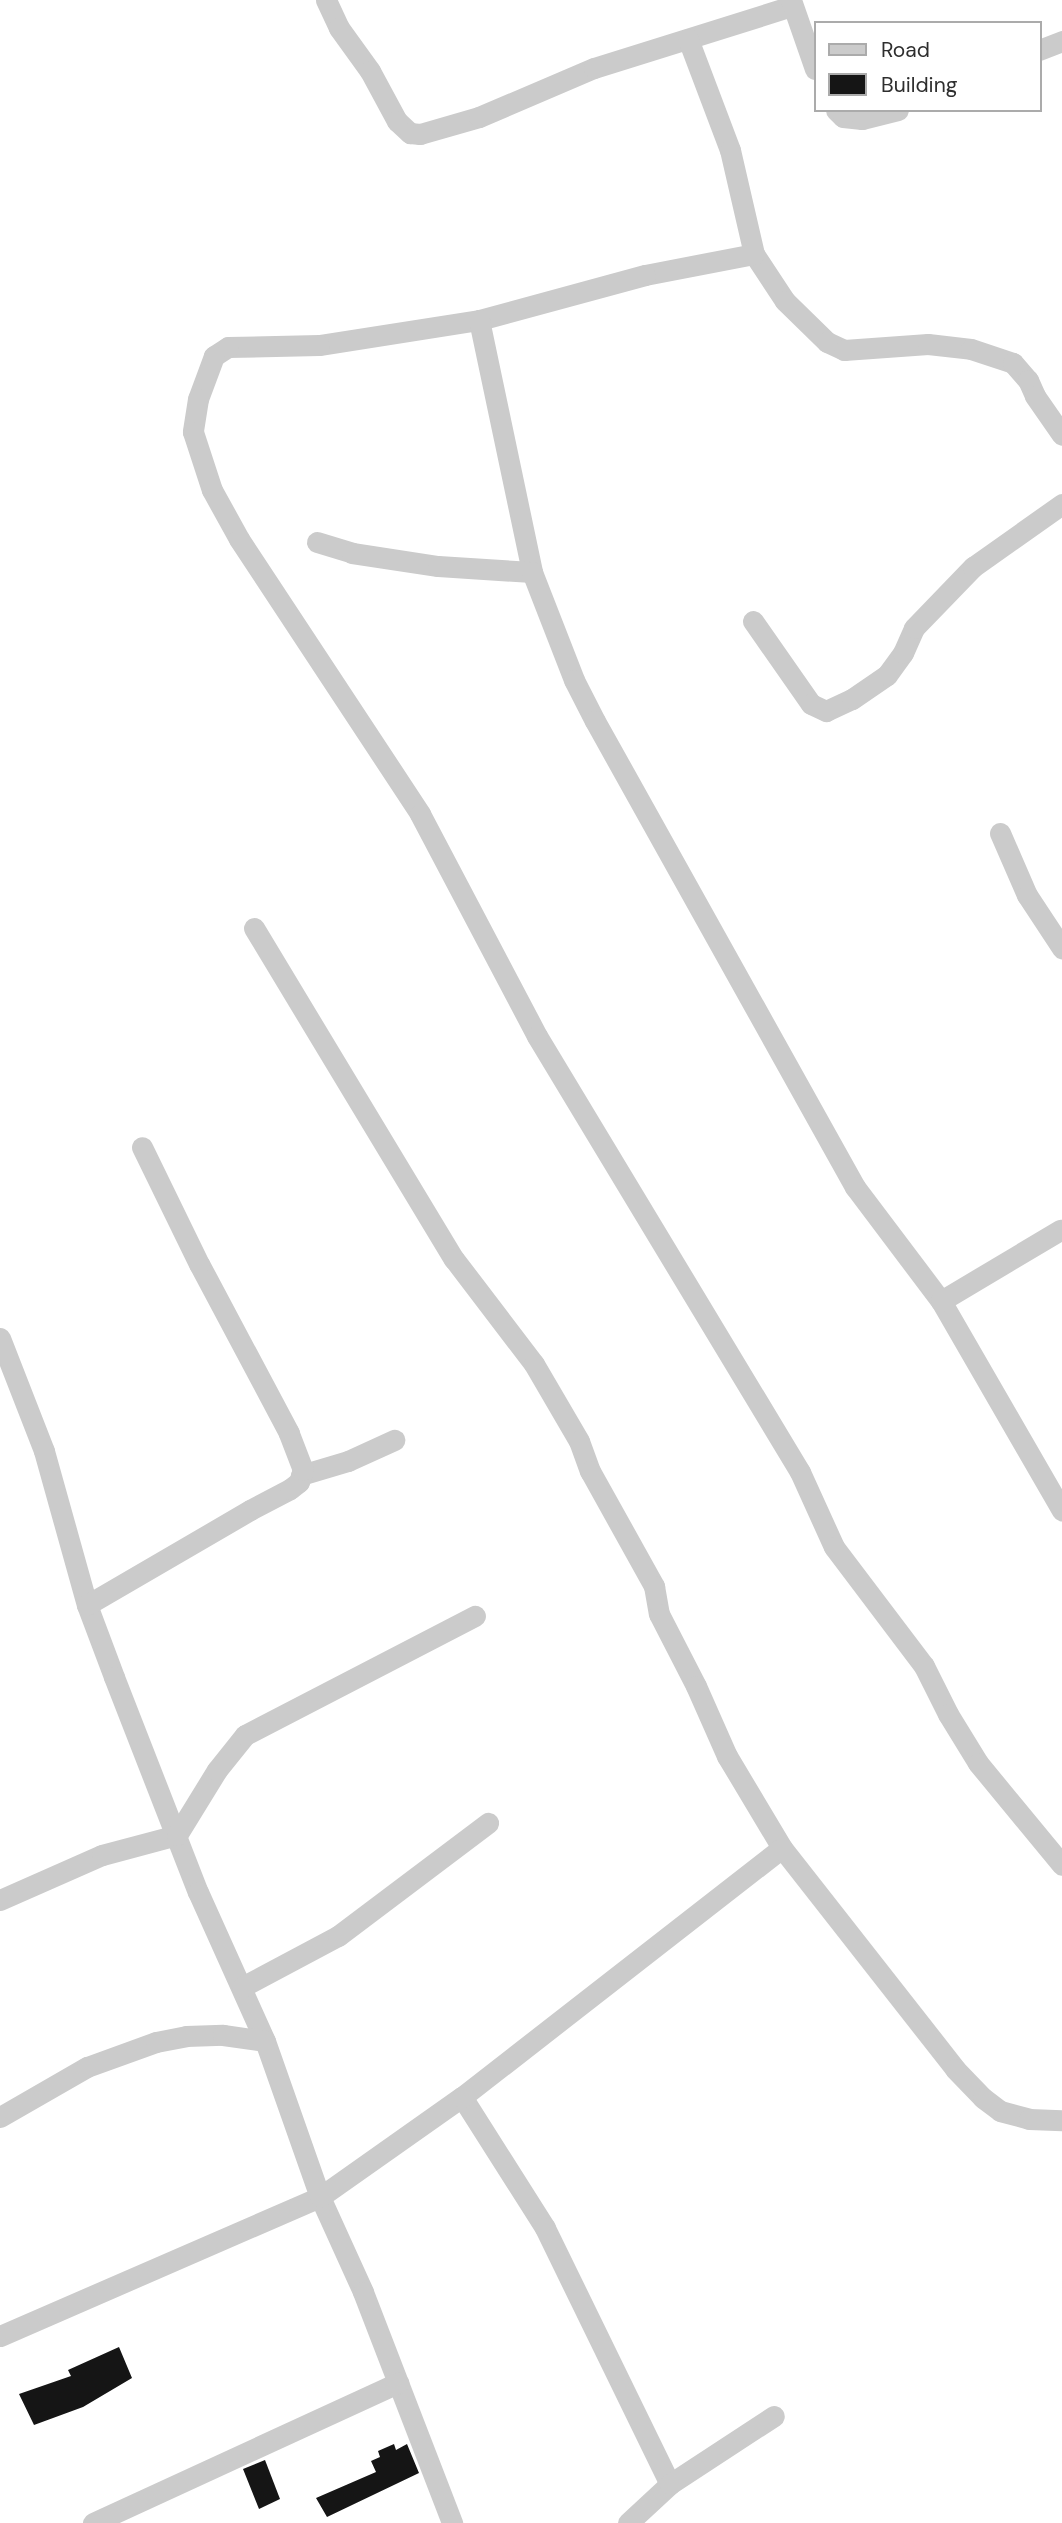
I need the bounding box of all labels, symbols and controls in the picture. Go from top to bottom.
legend [814,21,1041,112]
text: Road [881,36,930,64]
text: Building [881,71,957,99]

